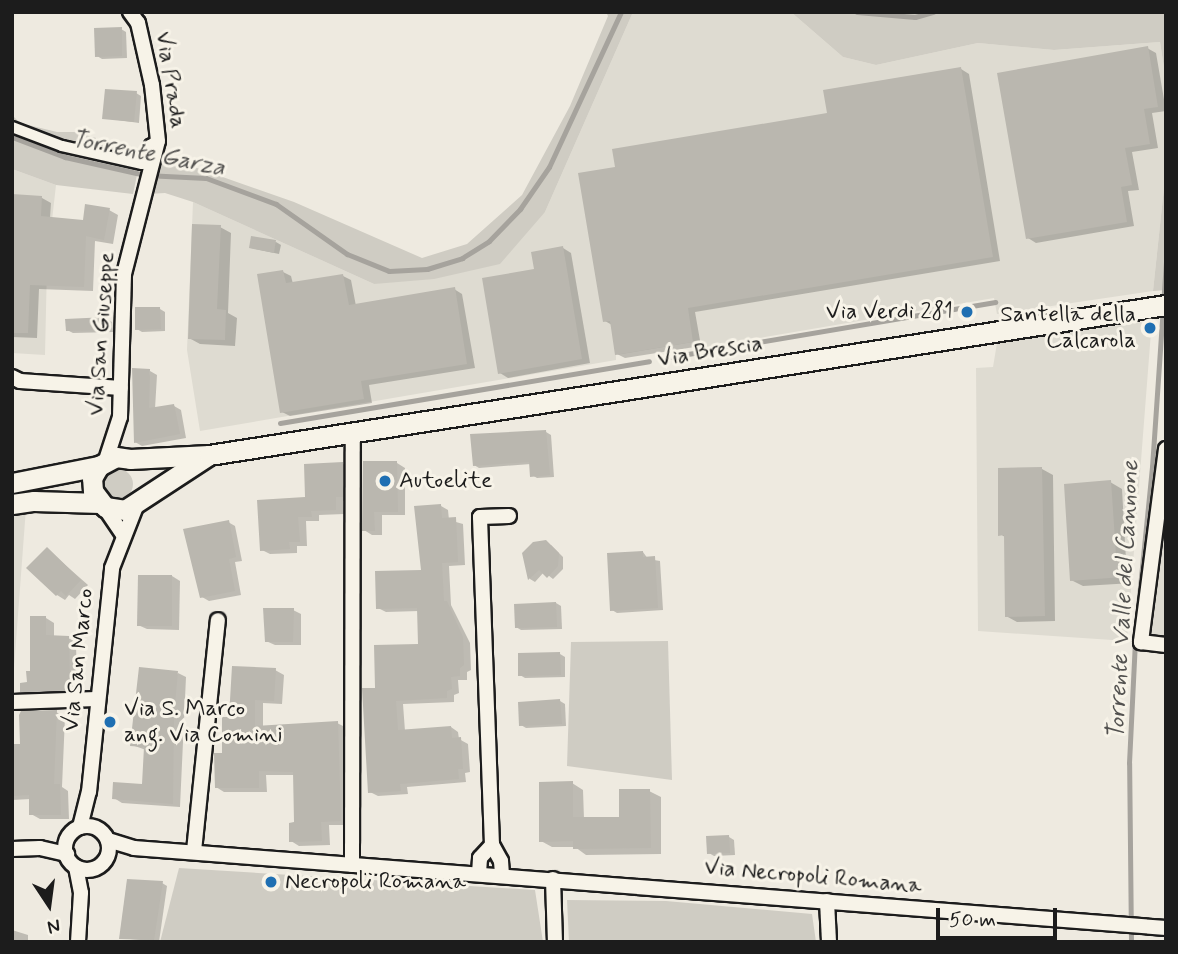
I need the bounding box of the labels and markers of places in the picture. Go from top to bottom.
place label: Via Verdi 281 [825,298,953,326]
place label: Santella della Calcarola [1003,301,1136,355]
marker: Via Verdi 281 [959,304,975,320]
marker: Santella della Calcarola [1142,320,1158,336]
place label: Autoelite [399,467,492,495]
marker: Autoelite [377,473,393,489]
place label: Via S. Marco ang. Via Comini [124,695,284,749]
marker: Via S. Marco ang. Via Comini [102,714,118,730]
place label: Necropoli Romana [285,868,466,896]
marker: Necropoli Romana [263,874,279,890]

